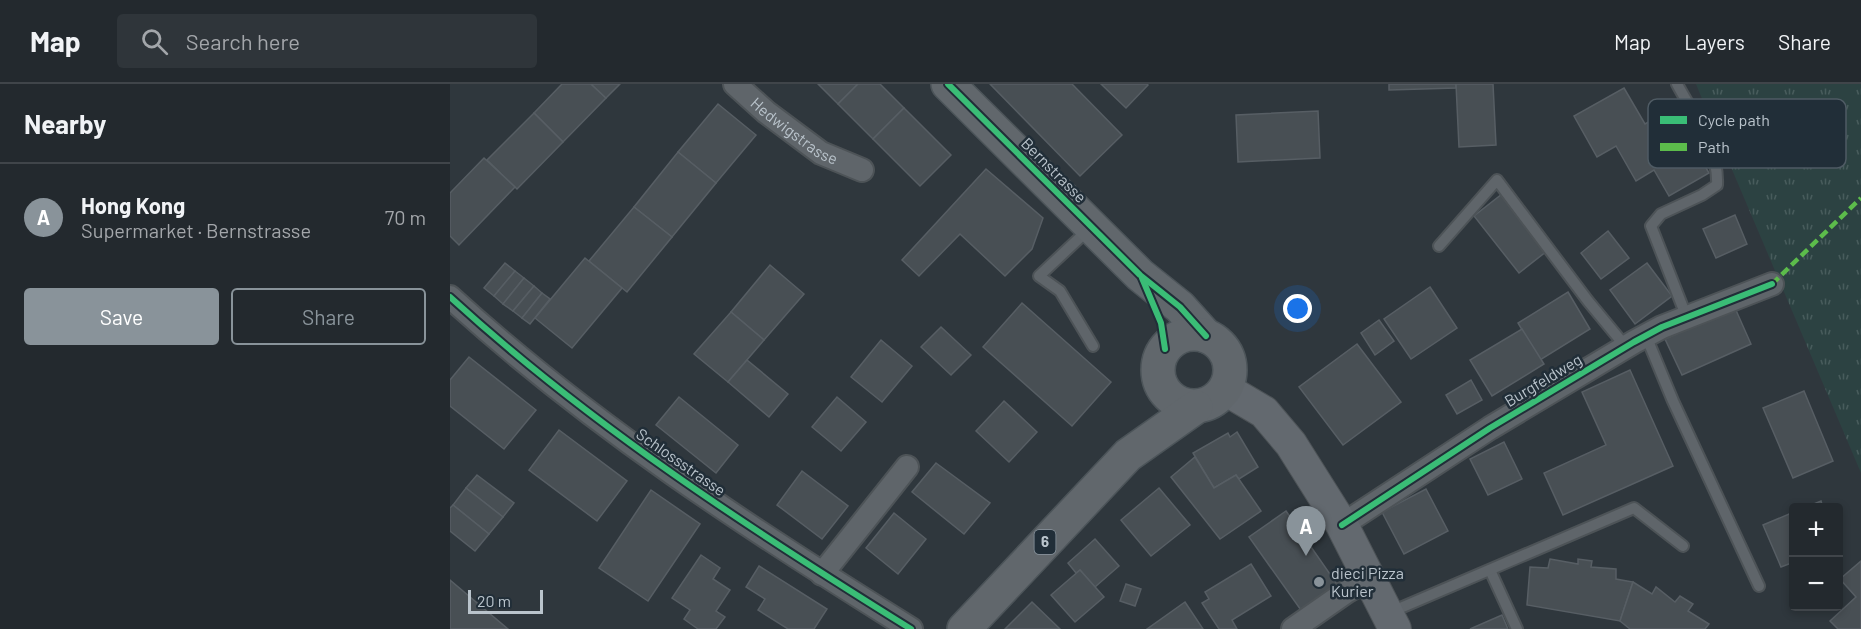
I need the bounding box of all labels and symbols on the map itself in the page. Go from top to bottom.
street label: Hedwigstrasse [747,93,841,168]
legend [1648,99,1846,168]
text: Cycle path [1698,110,1770,129]
street label: Bernstrasse [1018,133,1091,206]
text: Path [1698,137,1730,156]
your location [1283,294,1312,323]
street label: Burgfeldweg [1501,349,1585,410]
street label: Schlossstrasse [633,424,730,499]
pin: A [1286,506,1326,556]
road number: 6 [1034,530,1056,554]
place label: dieci Pizza Kurier [1331,563,1404,600]
marker: dieci Pizza Kurier [1312,575,1326,589]
scale bar [468,587,543,614]

